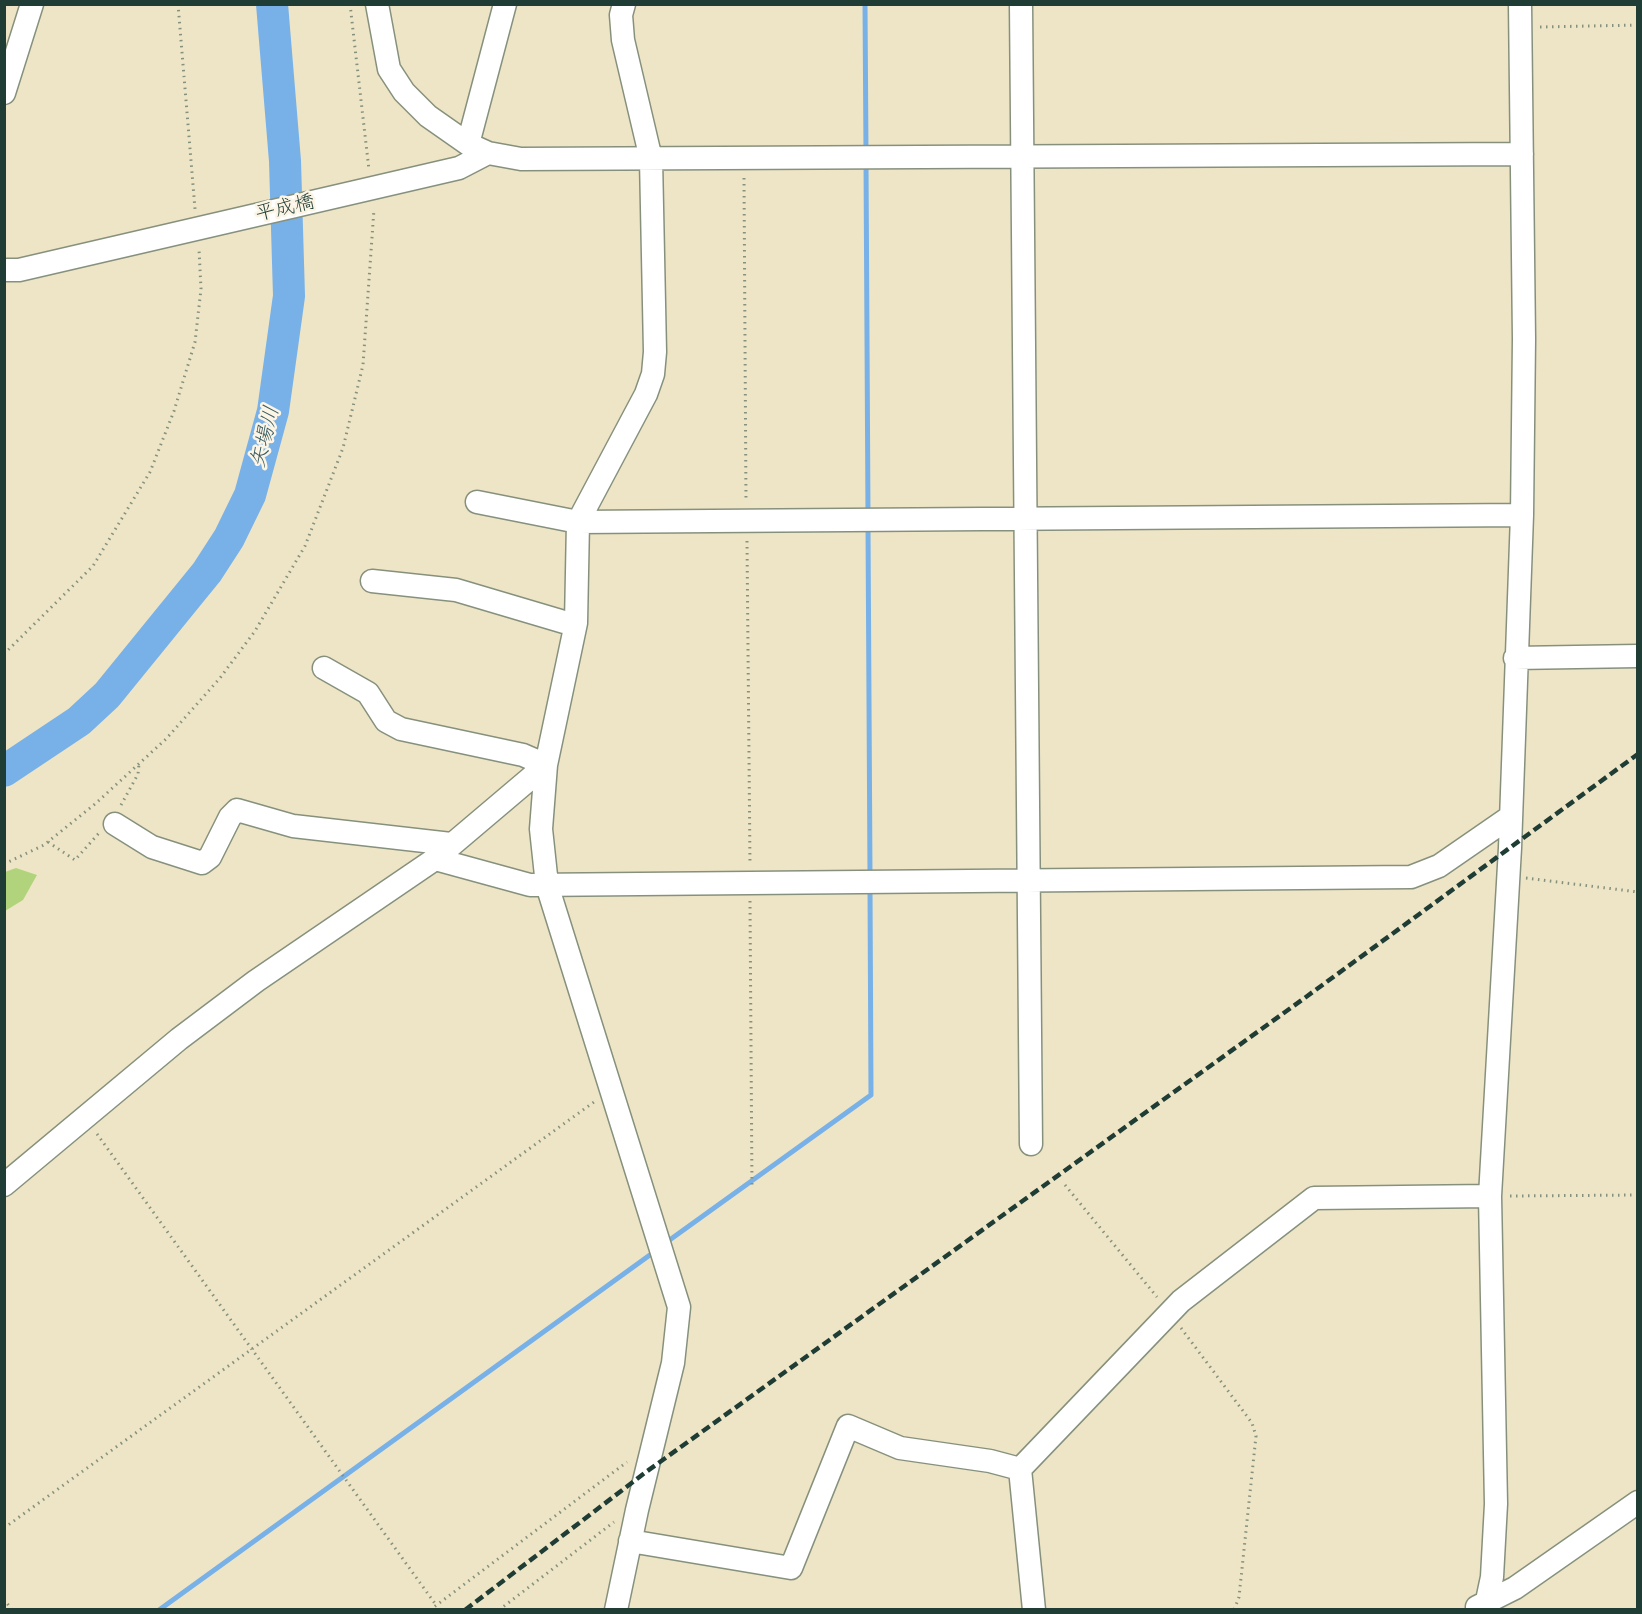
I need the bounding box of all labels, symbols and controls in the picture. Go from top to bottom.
street label: 平成橋 [253,190,317,226]
water label: 矢場川 [245,403,285,471]

